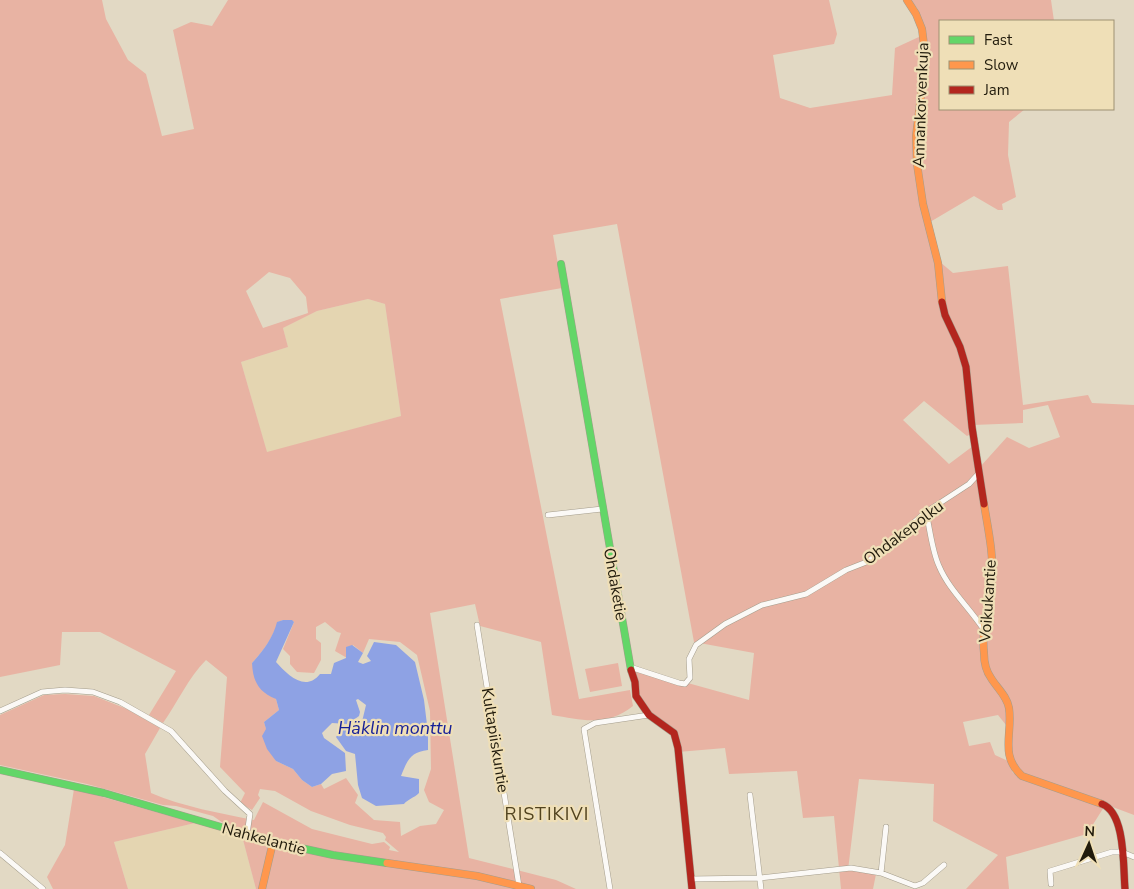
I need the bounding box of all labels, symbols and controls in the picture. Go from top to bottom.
legend [939,20,1114,110]
text: Fast [984,30,1013,50]
street label: Annankorvenkuja [908,42,934,168]
text: Slow [984,55,1019,75]
text: Jam [983,80,1010,100]
street label: Ohdakepolku [859,495,948,570]
street label: Ohdaketie [598,546,632,622]
street label: Voikukantie [974,559,1002,644]
street label: Kultapiiskuntie [476,686,514,794]
water label: Häklin monttu [338,716,452,740]
district label: RISTIKIVI [505,802,589,826]
street label: Nahkelantie [219,817,308,861]
north arrow [1064,819,1114,869]
text: N [1084,822,1095,841]

